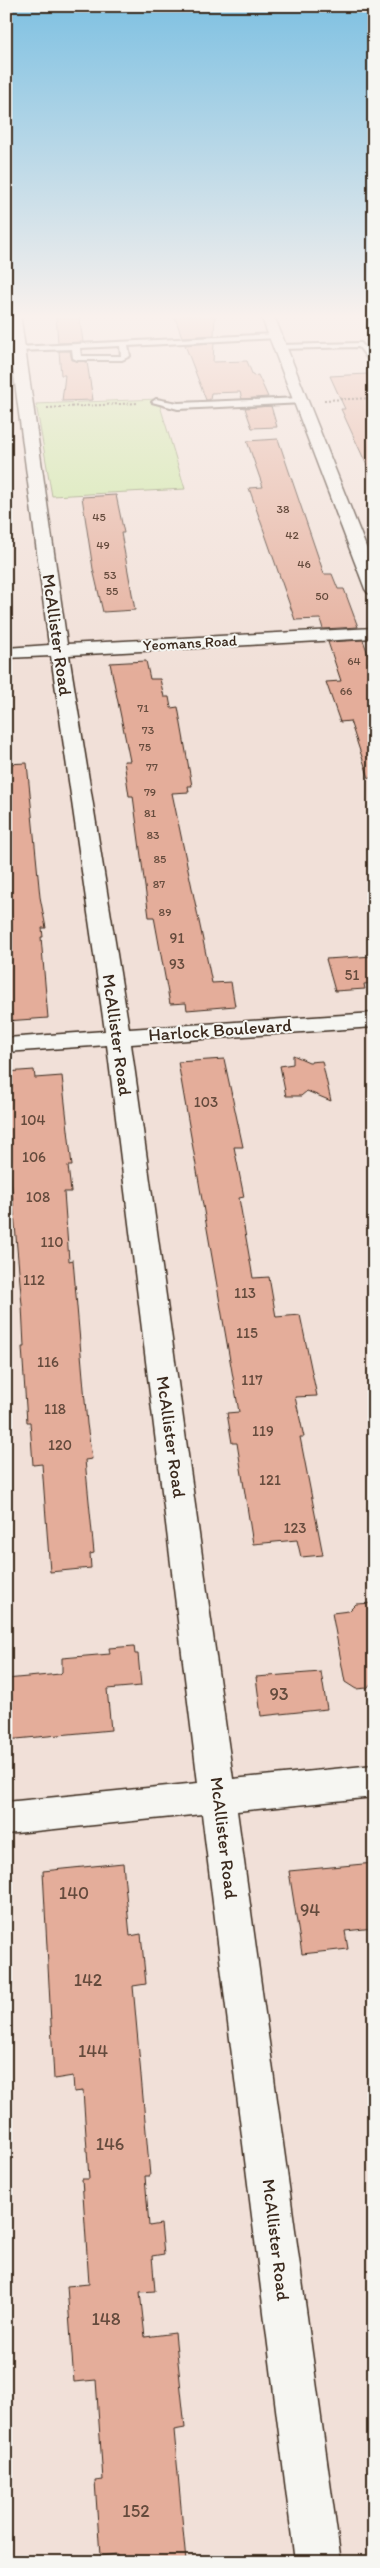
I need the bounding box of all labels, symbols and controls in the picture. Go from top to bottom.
house number: 38 [276,502,290,516]
house number: 45 [92,510,106,524]
house number: 42 [285,528,299,542]
house number: 49 [96,538,110,552]
house number: 46 [297,557,311,571]
house number: 53 [104,568,117,582]
street label: McAllister Road [38,573,76,697]
house number: 55 [106,584,118,598]
house number: 50 [315,589,329,603]
street label: Yeomans Road [143,632,238,654]
house number: 64 [347,654,361,668]
house number: 66 [340,684,352,698]
house number: 71 [137,701,149,715]
house number: 73 [142,723,155,737]
house number: 75 [139,740,151,754]
house number: 77 [146,760,158,774]
house number: 79 [144,785,156,799]
house number: 81 [144,806,156,820]
house number: 83 [146,828,160,842]
house number: 85 [154,852,166,866]
house number: 87 [153,877,165,891]
house number: 89 [159,905,171,919]
house number: 91 [170,929,184,947]
house number: 93 [169,955,185,973]
house number: 51 [345,966,359,984]
street label: McAllister Road [98,973,136,1097]
street label: Harlock Boulevard [147,1014,293,1046]
house number: 103 [194,1093,218,1111]
house number: 104 [20,1111,46,1129]
house number: 106 [22,1148,46,1166]
house number: 108 [26,1188,50,1206]
house number: 110 [40,1233,64,1251]
house number: 112 [23,1271,45,1289]
house number: 113 [234,1284,256,1302]
house number: 115 [236,1324,258,1342]
house number: 116 [37,1353,59,1371]
house number: 117 [241,1371,263,1389]
street label: McAllister Road [152,1375,190,1499]
house number: 118 [44,1400,66,1418]
house number: 119 [252,1422,274,1440]
house number: 120 [48,1436,72,1454]
house number: 121 [259,1471,281,1489]
house number: 123 [283,1519,307,1537]
house number: 93 [269,1683,289,1705]
street label: McAllister Road [206,1776,242,1900]
house number: 140 [59,1882,89,1904]
house number: 94 [300,1899,320,1921]
house number: 142 [74,1969,103,1991]
house number: 144 [78,2040,108,2062]
house number: 146 [96,2133,124,2155]
street label: McAllister Road [258,2178,294,2302]
house number: 148 [91,2308,121,2330]
house number: 152 [122,2500,150,2522]

